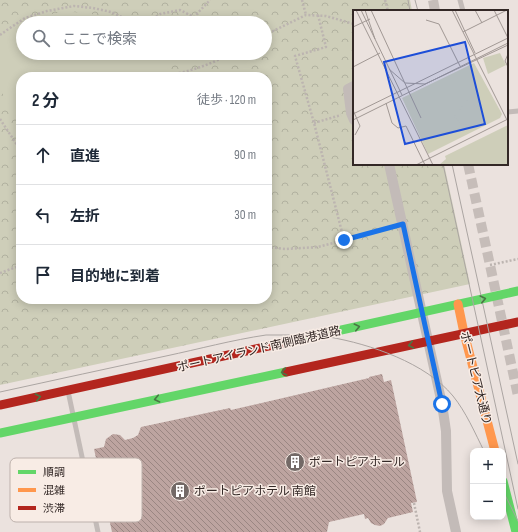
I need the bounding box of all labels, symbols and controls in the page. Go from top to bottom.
inset map [353,10,508,165]
search box [16,16,272,60]
icon: search [30,27,52,49]
text: ここで検索 [62,30,137,49]
text: 2 分 [32,91,59,111]
text: 徒歩 · 120 m [197,92,256,108]
icon: ahead [32,144,54,166]
text: 直進 [70,147,100,166]
text: 90 m [234,147,256,163]
icon: left [32,204,54,226]
text: 左折 [70,207,100,226]
text: 30 m [234,207,256,223]
route end [335,231,353,249]
icon: arrive [32,264,54,286]
text: 目的地に到着 [70,267,160,286]
one-way arrow [480,295,487,303]
street label: ポートアイランド南側臨港道路 [176,323,342,376]
one-way arrow [353,324,360,332]
street label: ポートピア大通り [457,330,494,427]
one-way arrow [408,340,415,348]
one-way arrow [281,367,288,375]
one-way arrow [35,393,41,401]
one-way arrow [154,394,160,402]
route start [433,395,451,413]
map controls [470,448,506,520]
button: + [470,448,506,484]
building icon: ポートピアホール [284,451,306,473]
place label: ポートピアホール [309,455,405,470]
legend [10,458,142,522]
text: 順調 [43,466,65,479]
building icon: ポートピアホテル 南館 [169,480,191,502]
text: 混雑 [43,484,65,497]
place label: ポートピアホテル 南館 [194,484,316,499]
button: − [470,484,506,520]
text: 渋滞 [43,502,65,515]

